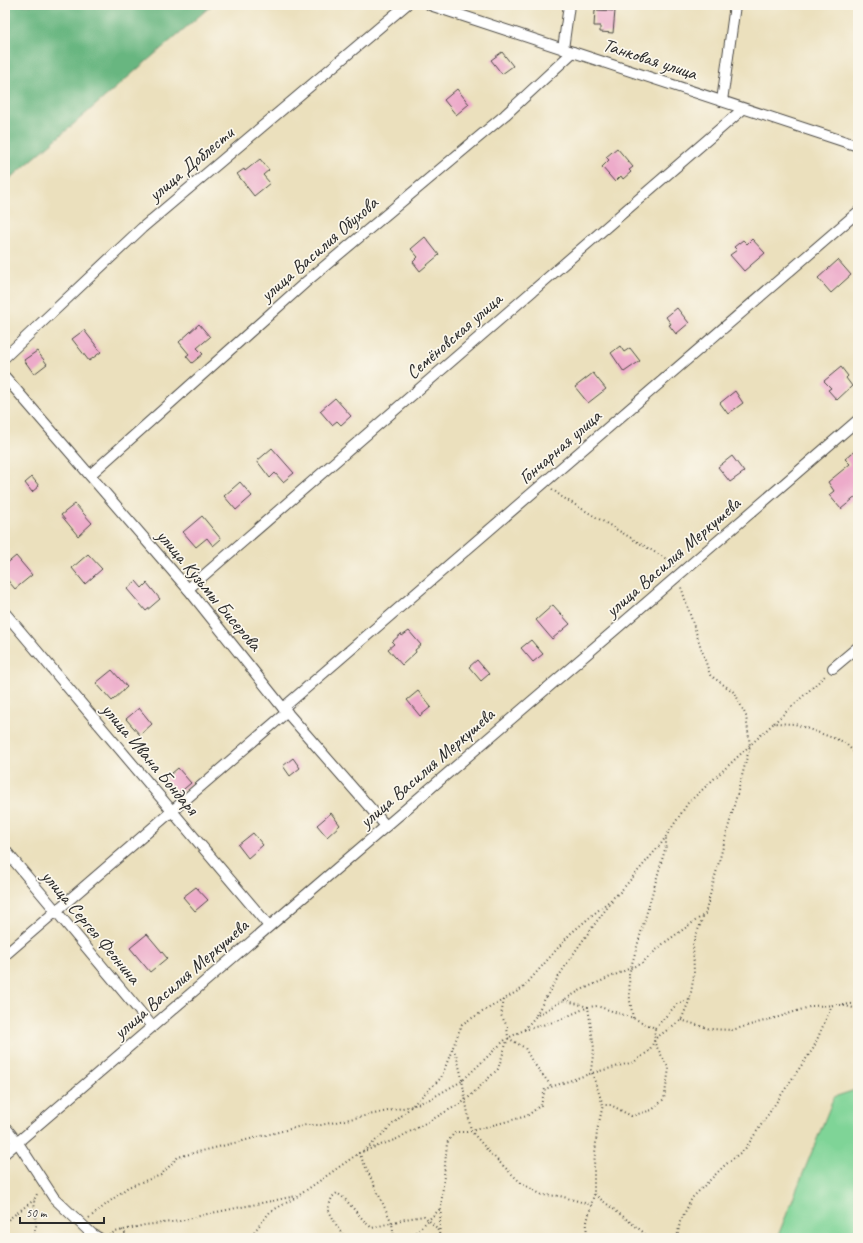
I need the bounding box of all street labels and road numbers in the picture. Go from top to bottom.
street label: Танковая улица [600,33,702,86]
street label: улица Доблести [143,120,240,207]
street label: улица Василия Обухова [254,190,384,307]
street label: Семёновская улица [401,286,509,384]
street label: Гончарная улица [514,403,608,489]
street label: улица Василия Меркушева [600,491,746,623]
street label: улица Кузьмы Бисерова [151,524,268,657]
street label: улица Ивана Бондаря [96,697,205,821]
street label: улица Василия Меркушева [354,702,500,834]
street label: улица Сергея Феонина [36,864,147,990]
street label: улица Василия Меркушева [108,913,254,1045]

